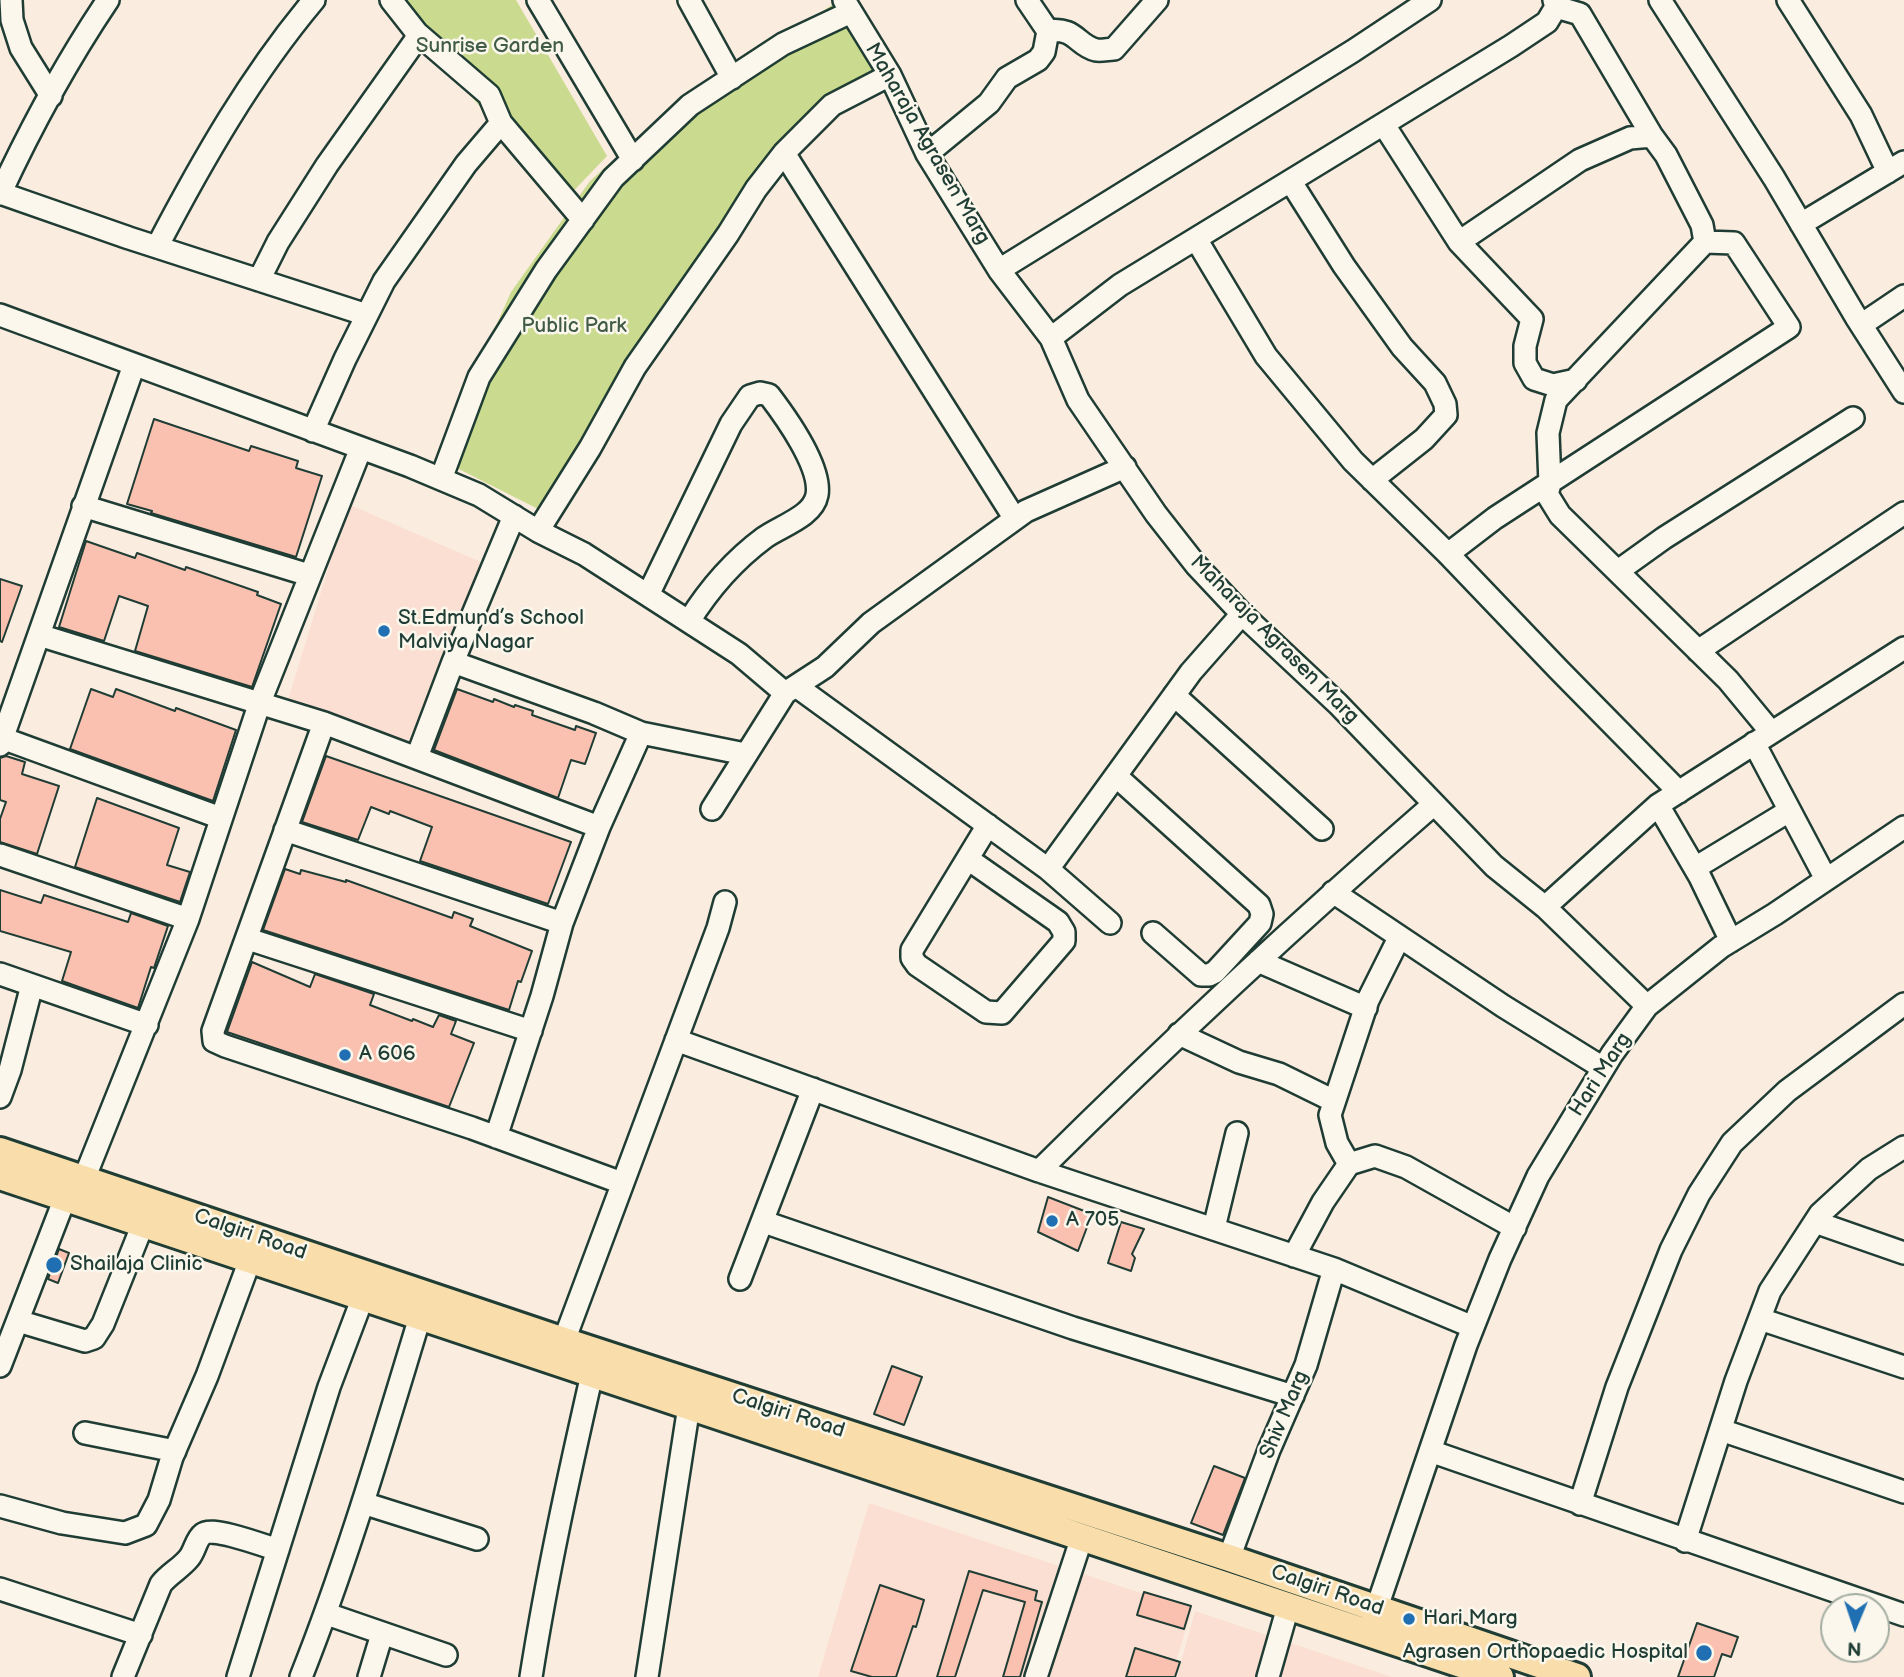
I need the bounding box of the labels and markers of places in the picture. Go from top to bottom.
place label: St.Edmund’s School Malviya Nagar [398,606,584,656]
marker: St.Edmund’s School Malviya Nagar [376,623,392,639]
place label: A 606 [359,1042,416,1068]
marker: A 606 [337,1047,353,1063]
place label: A 705 [1066,1208,1119,1234]
marker: A 705 [1044,1213,1060,1229]
place label: Shailaja Clinic [70,1252,203,1278]
marker: Shailaja Clinic [44,1255,64,1275]
place label: Hari Marg [1423,1606,1518,1632]
marker: Hari Marg [1401,1611,1417,1627]
place label: Agrasen Orthopaedic Hospital [1403,1640,1688,1666]
marker: Agrasen Orthopaedic Hospital [1694,1643,1714,1663]

